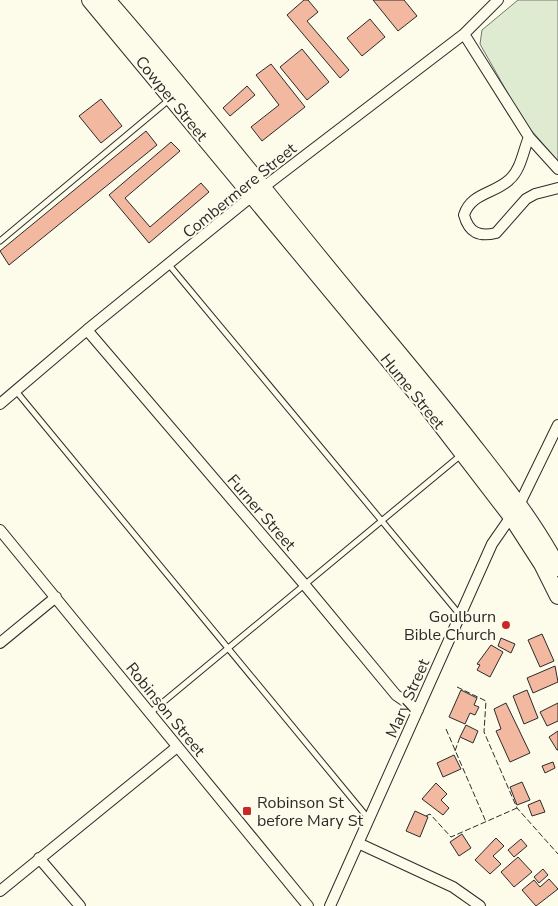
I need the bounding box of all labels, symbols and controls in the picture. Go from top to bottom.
street label: Cowper Street [130,51,213,146]
street label: Combermere Street [178,138,301,244]
street label: Hume Street [375,349,450,434]
street label: Furner Street [222,470,301,556]
place label: Goulburn Bible Church [404,606,496,646]
marker: Goulburn Bible Church [500,619,512,631]
street label: Mary Street [381,655,435,741]
street label: Robinson Street [120,658,210,762]
place label: Robinson St before Mary St [257,792,364,832]
marker: Robinson St before Mary St [241,805,253,817]

